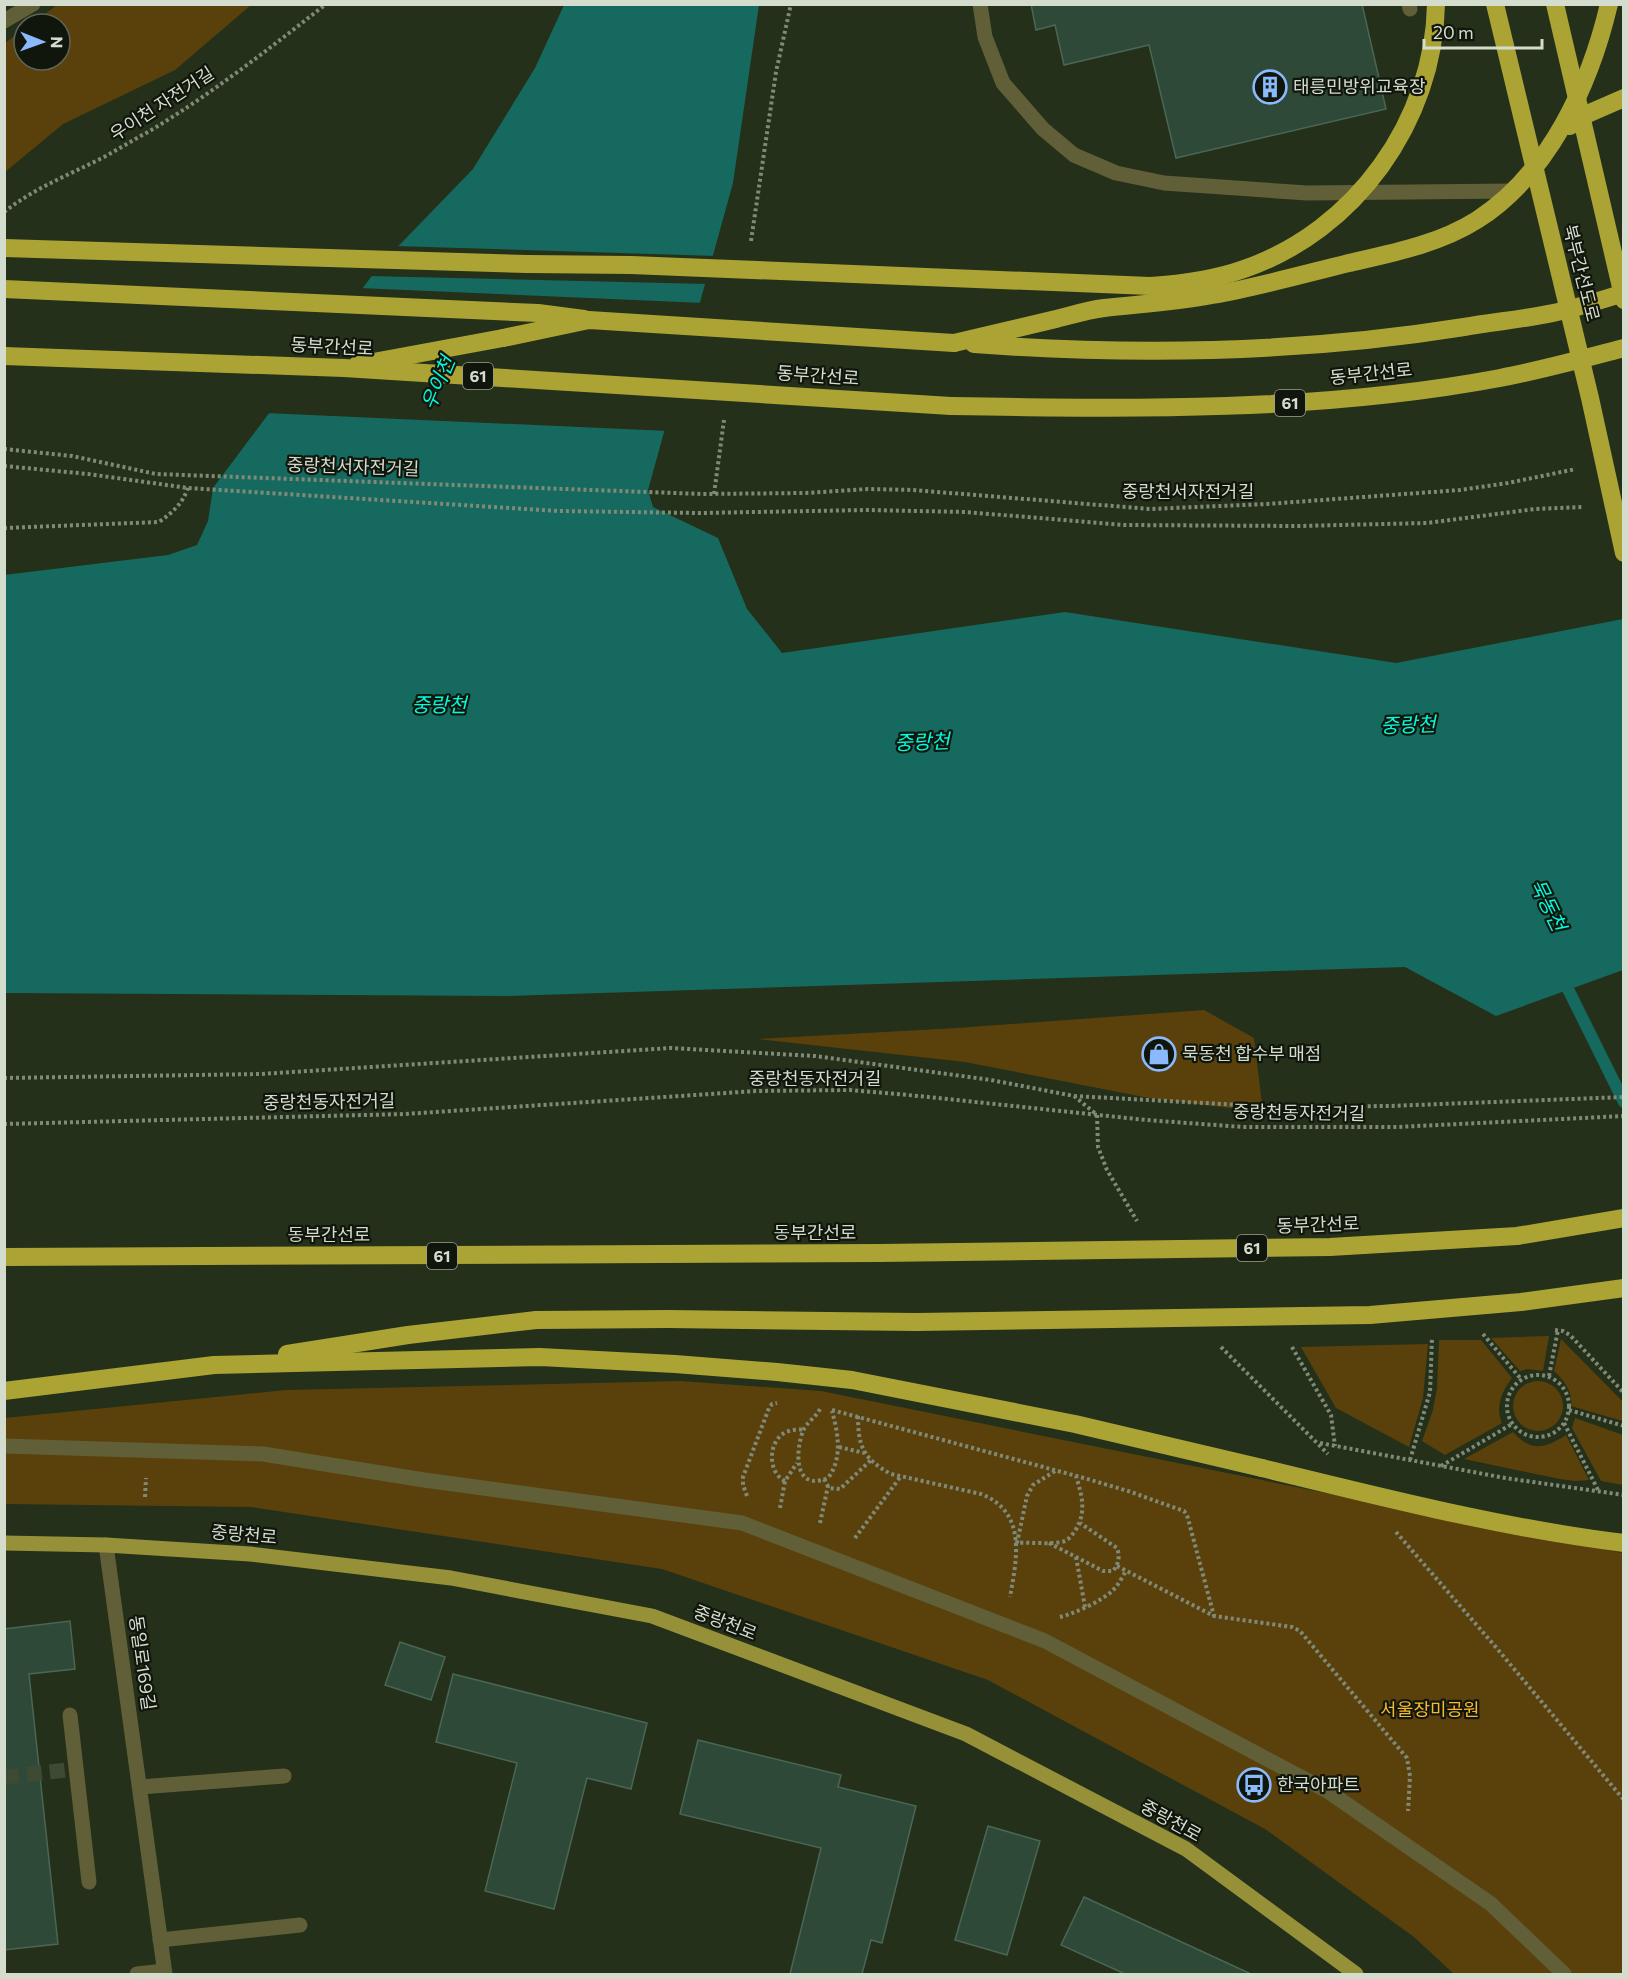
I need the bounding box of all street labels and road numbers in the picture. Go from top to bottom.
street label: 우이천 자전거길 [105,61,218,145]
street label: 북부간선도로 [1559,222,1605,324]
street label: 동부간선로 [290,333,374,359]
street label: 동부간선로 [1329,358,1413,388]
street label: 동부간선로 [776,361,860,389]
road number: 61 [463,363,493,389]
road number: 61 [1275,390,1305,416]
street label: 중랑천서자전거길 [286,453,420,479]
street label: 중랑천서자전거길 [1122,480,1254,502]
street label: 중랑천동자전거길 [749,1067,881,1089]
street label: 중랑천동자전거길 [263,1089,395,1113]
street label: 중랑천동자전거길 [1233,1100,1365,1124]
street label: 동부간선로 [1276,1212,1360,1236]
street label: 동부간선로 [774,1221,856,1243]
street label: 동부간선로 [288,1223,370,1245]
road number: 61 [1237,1235,1267,1261]
road number: 61 [427,1243,457,1269]
street label: 중랑천로 [210,1520,278,1548]
street label: 중랑천로 [690,1600,760,1644]
street label: 동일로169길 [125,1614,161,1712]
street label: 중랑천로 [1137,1794,1206,1846]

